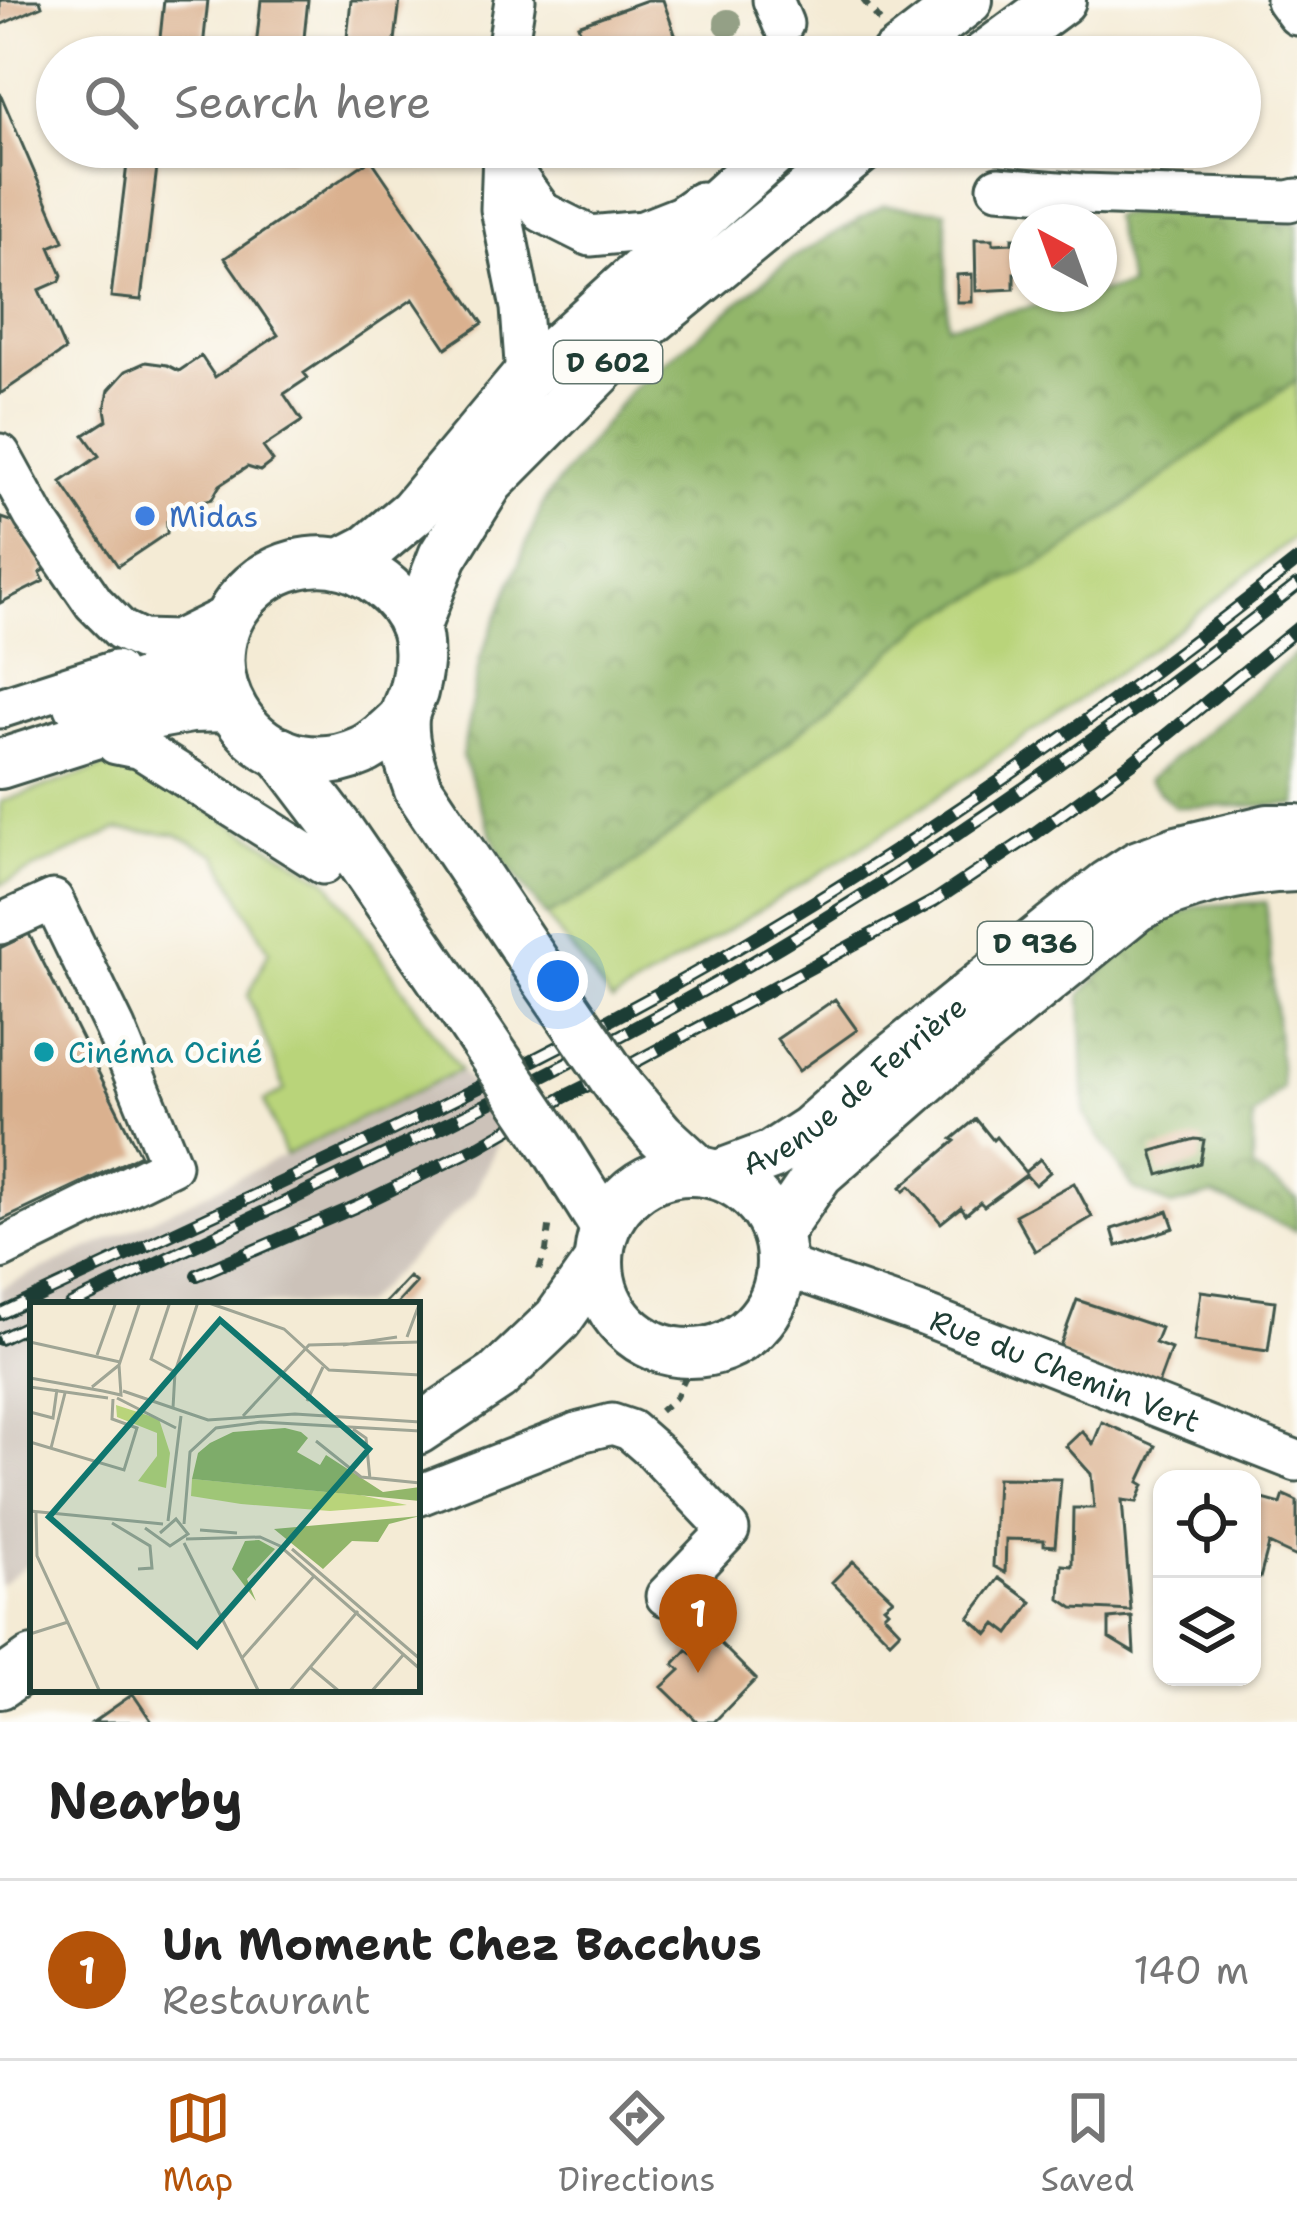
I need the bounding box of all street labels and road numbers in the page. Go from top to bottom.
road number: D 602 [554,341,662,383]
road number: D 936 [978,922,1092,964]
street label: Avenue de Ferrière [737,986,975,1185]
street label: Rue du Chemin Vert [924,1299,1206,1442]

